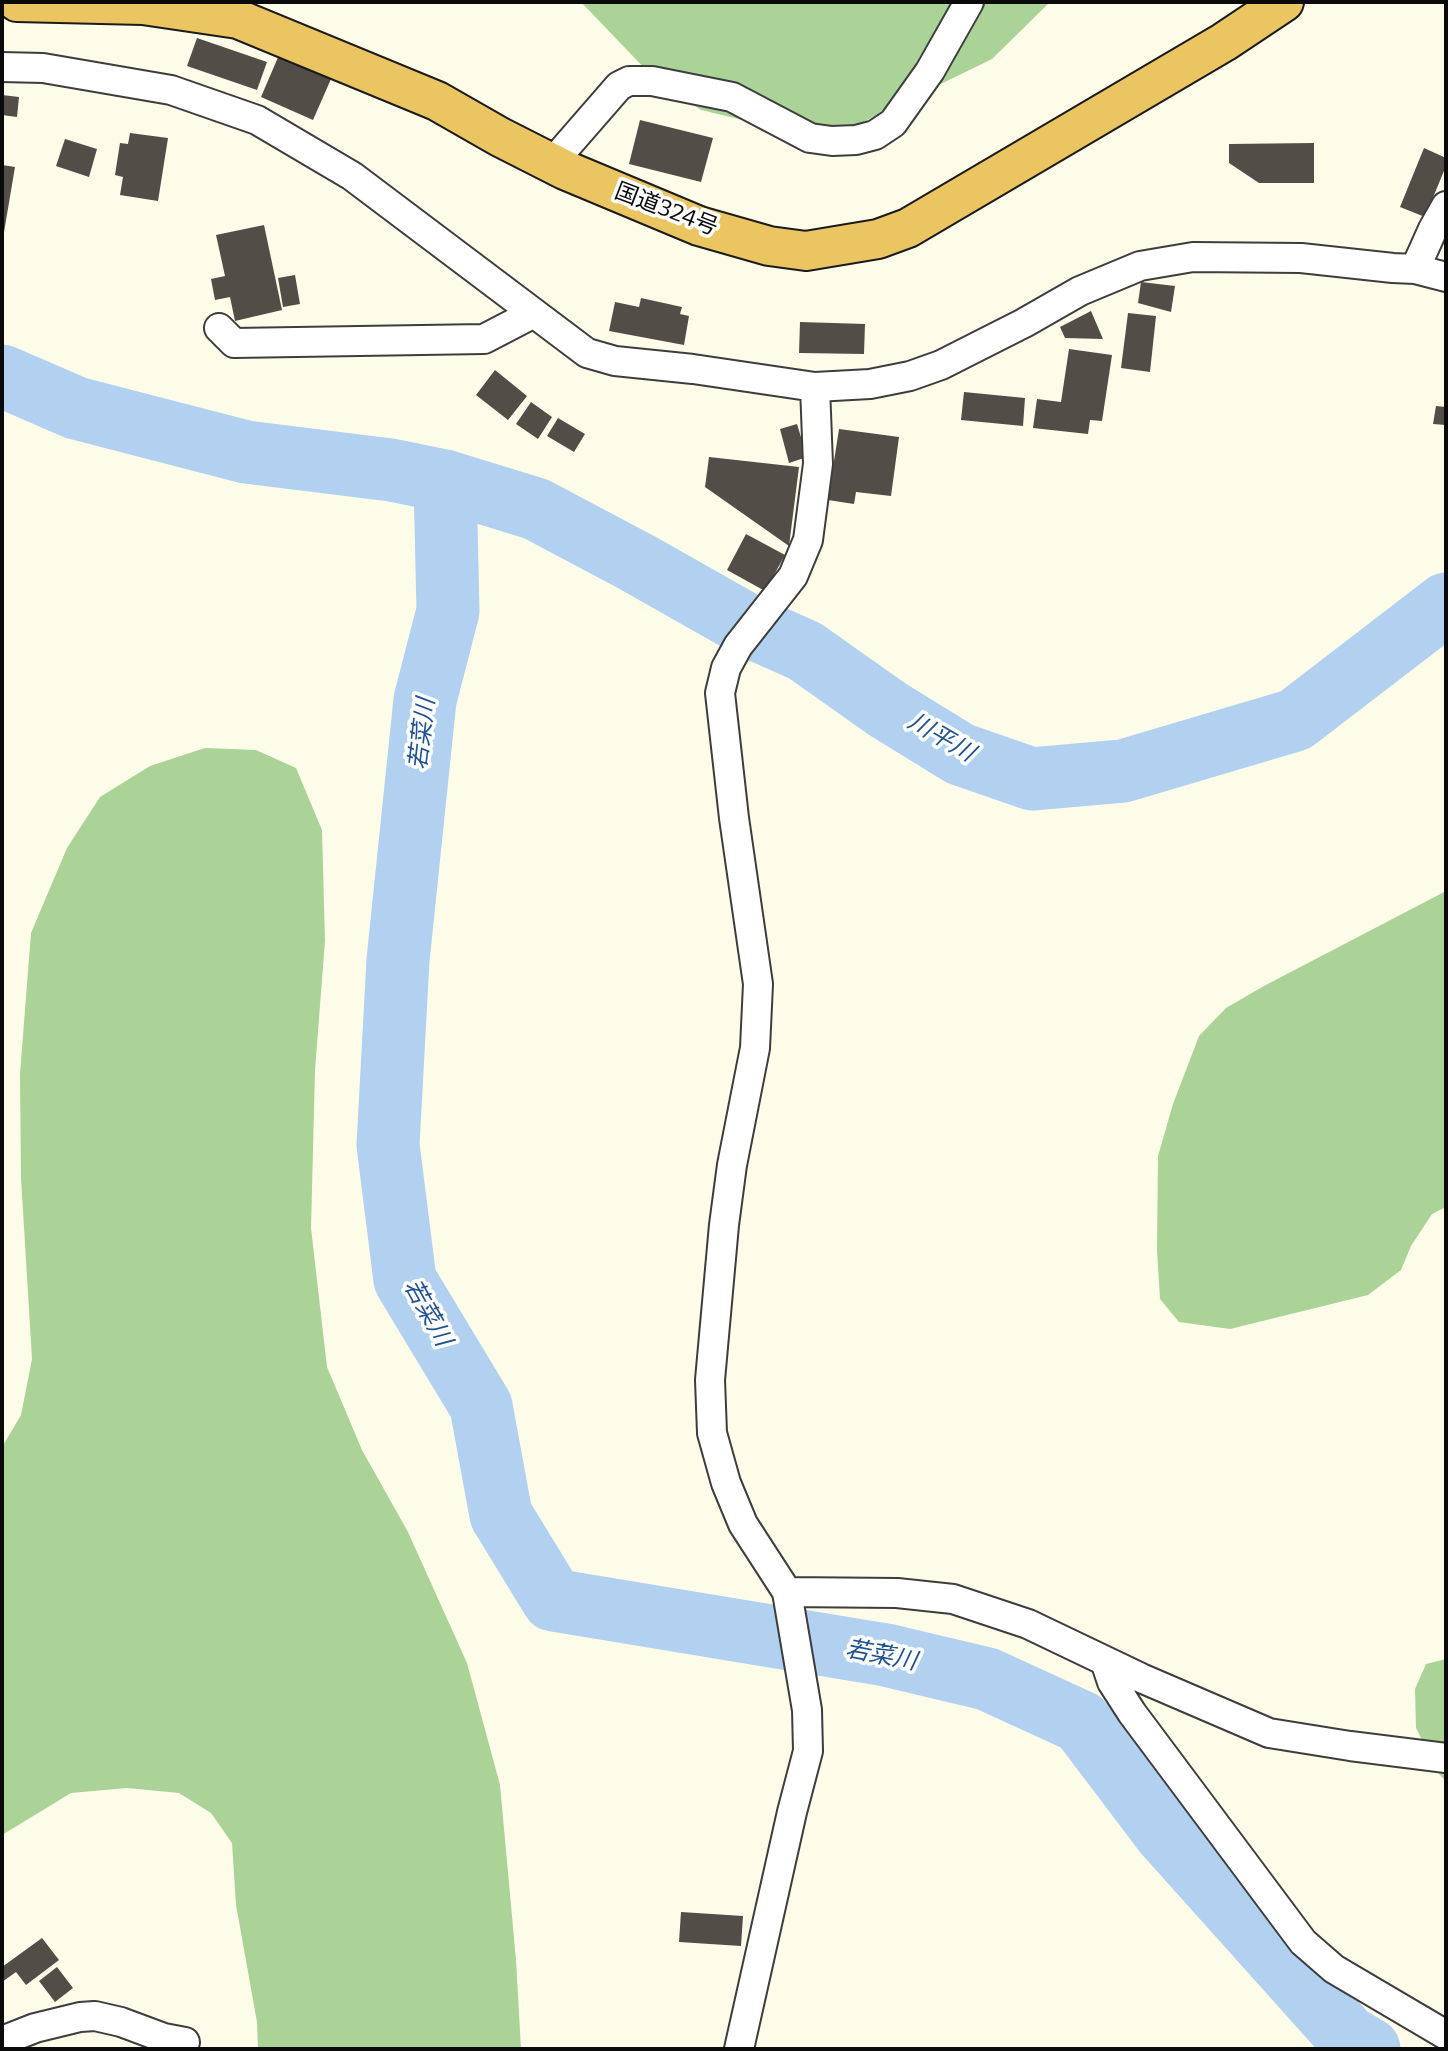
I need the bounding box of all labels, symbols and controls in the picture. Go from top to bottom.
street label: 国道324号 [611,178,721,242]
water label: 若菜川 [404,697,442,771]
water label: 川平川 [903,708,979,768]
water label: 若菜川 [397,1275,457,1351]
water label: 若菜川 [843,1635,919,1677]

